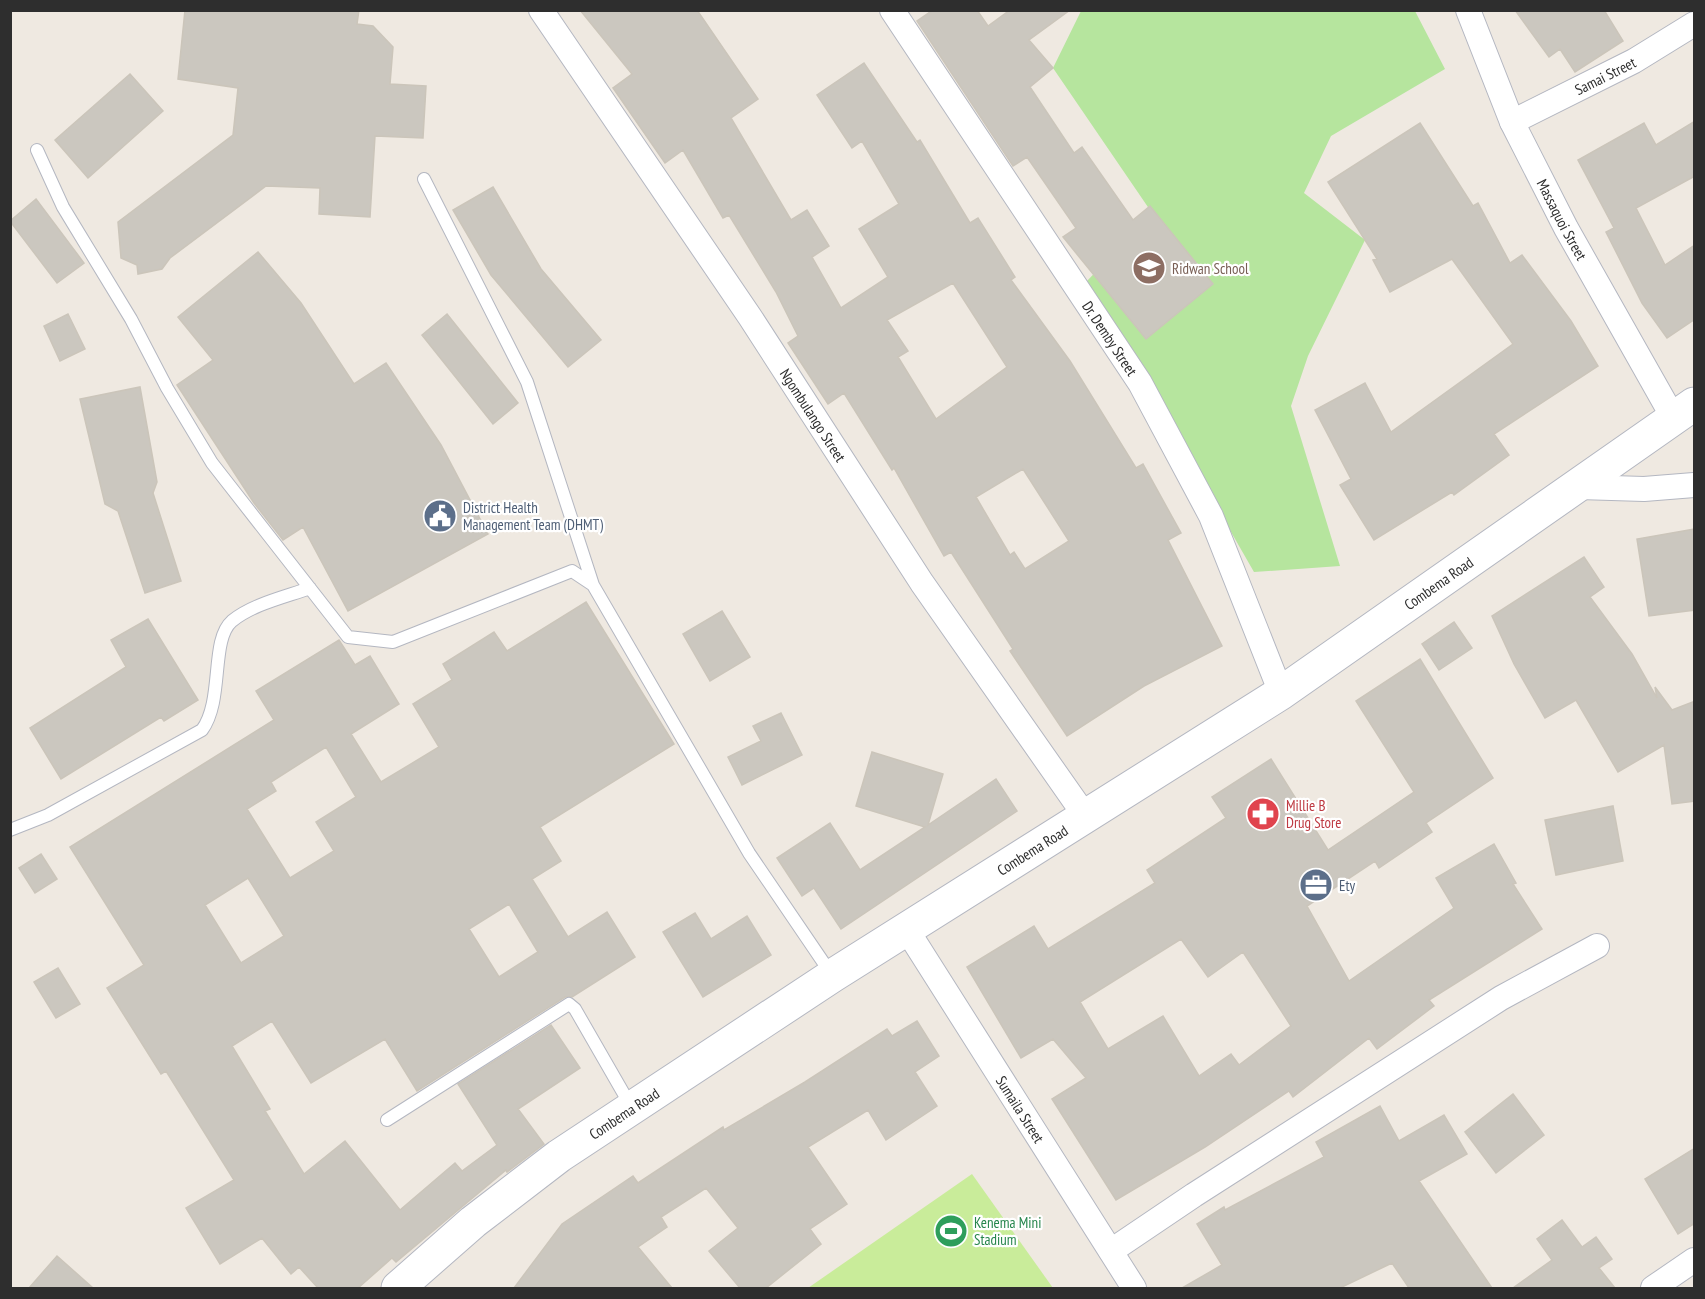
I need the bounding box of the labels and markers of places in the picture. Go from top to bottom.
school or university icon: Ridwan School [1131,250,1167,286]
place label: Ridwan School [1172,259,1249,278]
public building icon: District Health Management Team (DHMT) [422,498,458,534]
place label: District Health Management Team (DHMT) [463,498,604,534]
pharmacy icon: Millie B Drug Store [1245,796,1281,832]
place label: Millie B Drug Store [1286,796,1341,832]
office icon: Ety [1298,867,1334,903]
place label: Ety [1339,876,1355,895]
sports icon: Kenema Mini Stadium [933,1213,969,1249]
place label: Kenema Mini Stadium [974,1213,1041,1249]

